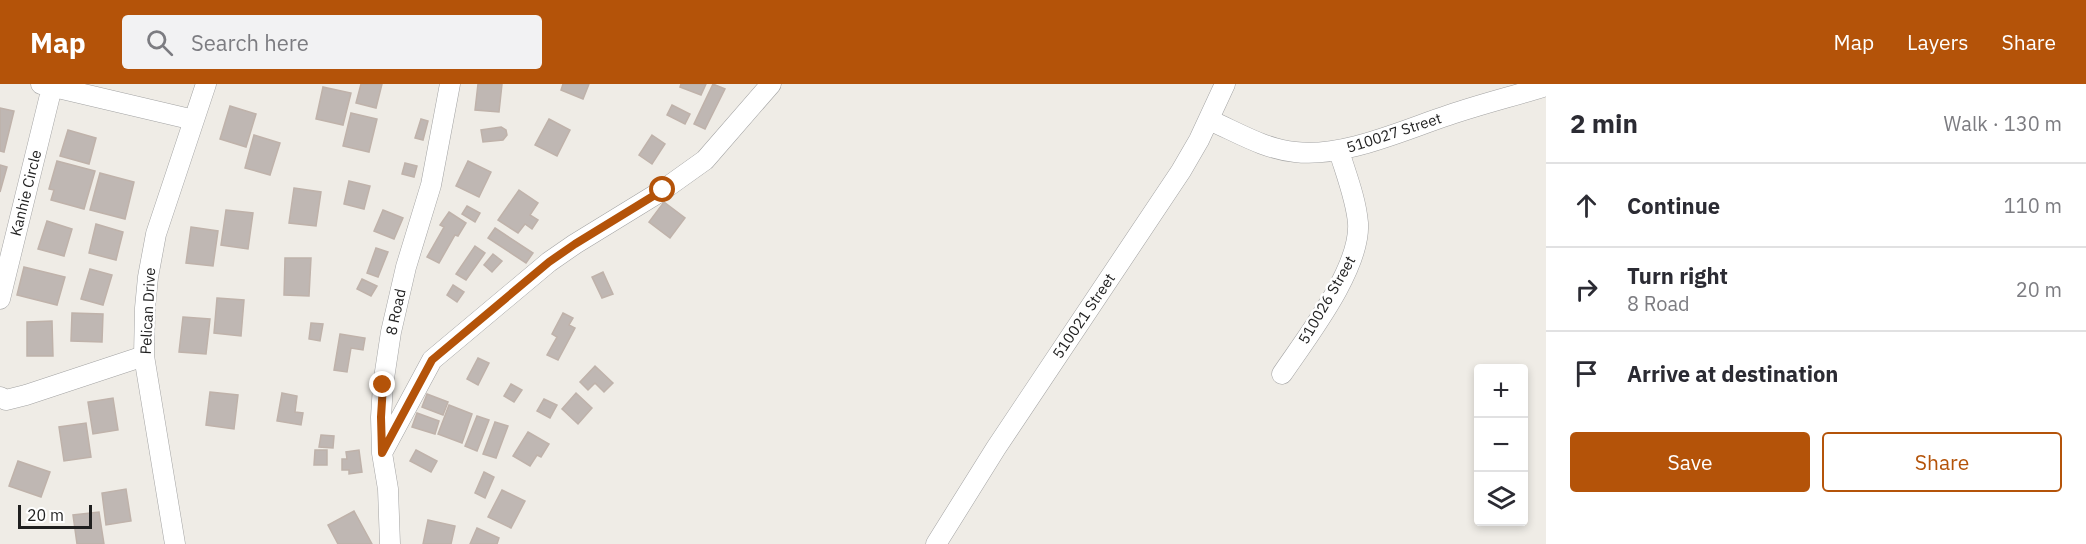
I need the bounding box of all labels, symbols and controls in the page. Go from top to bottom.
search box [122,15,542,69]
text: Map [30,24,86,61]
icon: search [143,26,176,59]
text: Search here [191,28,309,57]
text: Map [1834,28,1874,56]
text: Layers [1907,28,1969,56]
text: Share [2002,28,2056,56]
text: 2 min [1570,106,1638,140]
street label: 510027 Street [1344,108,1444,157]
text: Walk · 130 m [1944,110,2062,137]
street label: Kanhie Circle [6,148,45,238]
route start [649,176,675,202]
icon: ahead [1570,189,1603,222]
text: Continue [1627,191,1720,220]
text: 110 m [2004,192,2062,219]
street label: 510026 Street [1294,252,1359,347]
text: Turn right [1627,261,1728,290]
street label: Pelican Drive [136,267,159,355]
street label: 510021 Street [1048,270,1119,362]
icon: right [1570,273,1603,306]
text: 20 m [2016,276,2062,303]
street label: 8 Road [381,287,410,337]
text: 8 Road [1627,290,1690,317]
icon: arrive [1570,357,1603,390]
text: Arrive at destination [1627,359,1838,388]
map controls [1474,364,1528,526]
button: + [1474,364,1528,418]
route end [369,371,395,397]
button: − [1474,418,1528,472]
button: Save [1570,432,1810,492]
button: Share [1822,432,2062,492]
button: layers [1474,472,1528,526]
scale bar [18,502,92,530]
text: 20 m [27,505,64,525]

